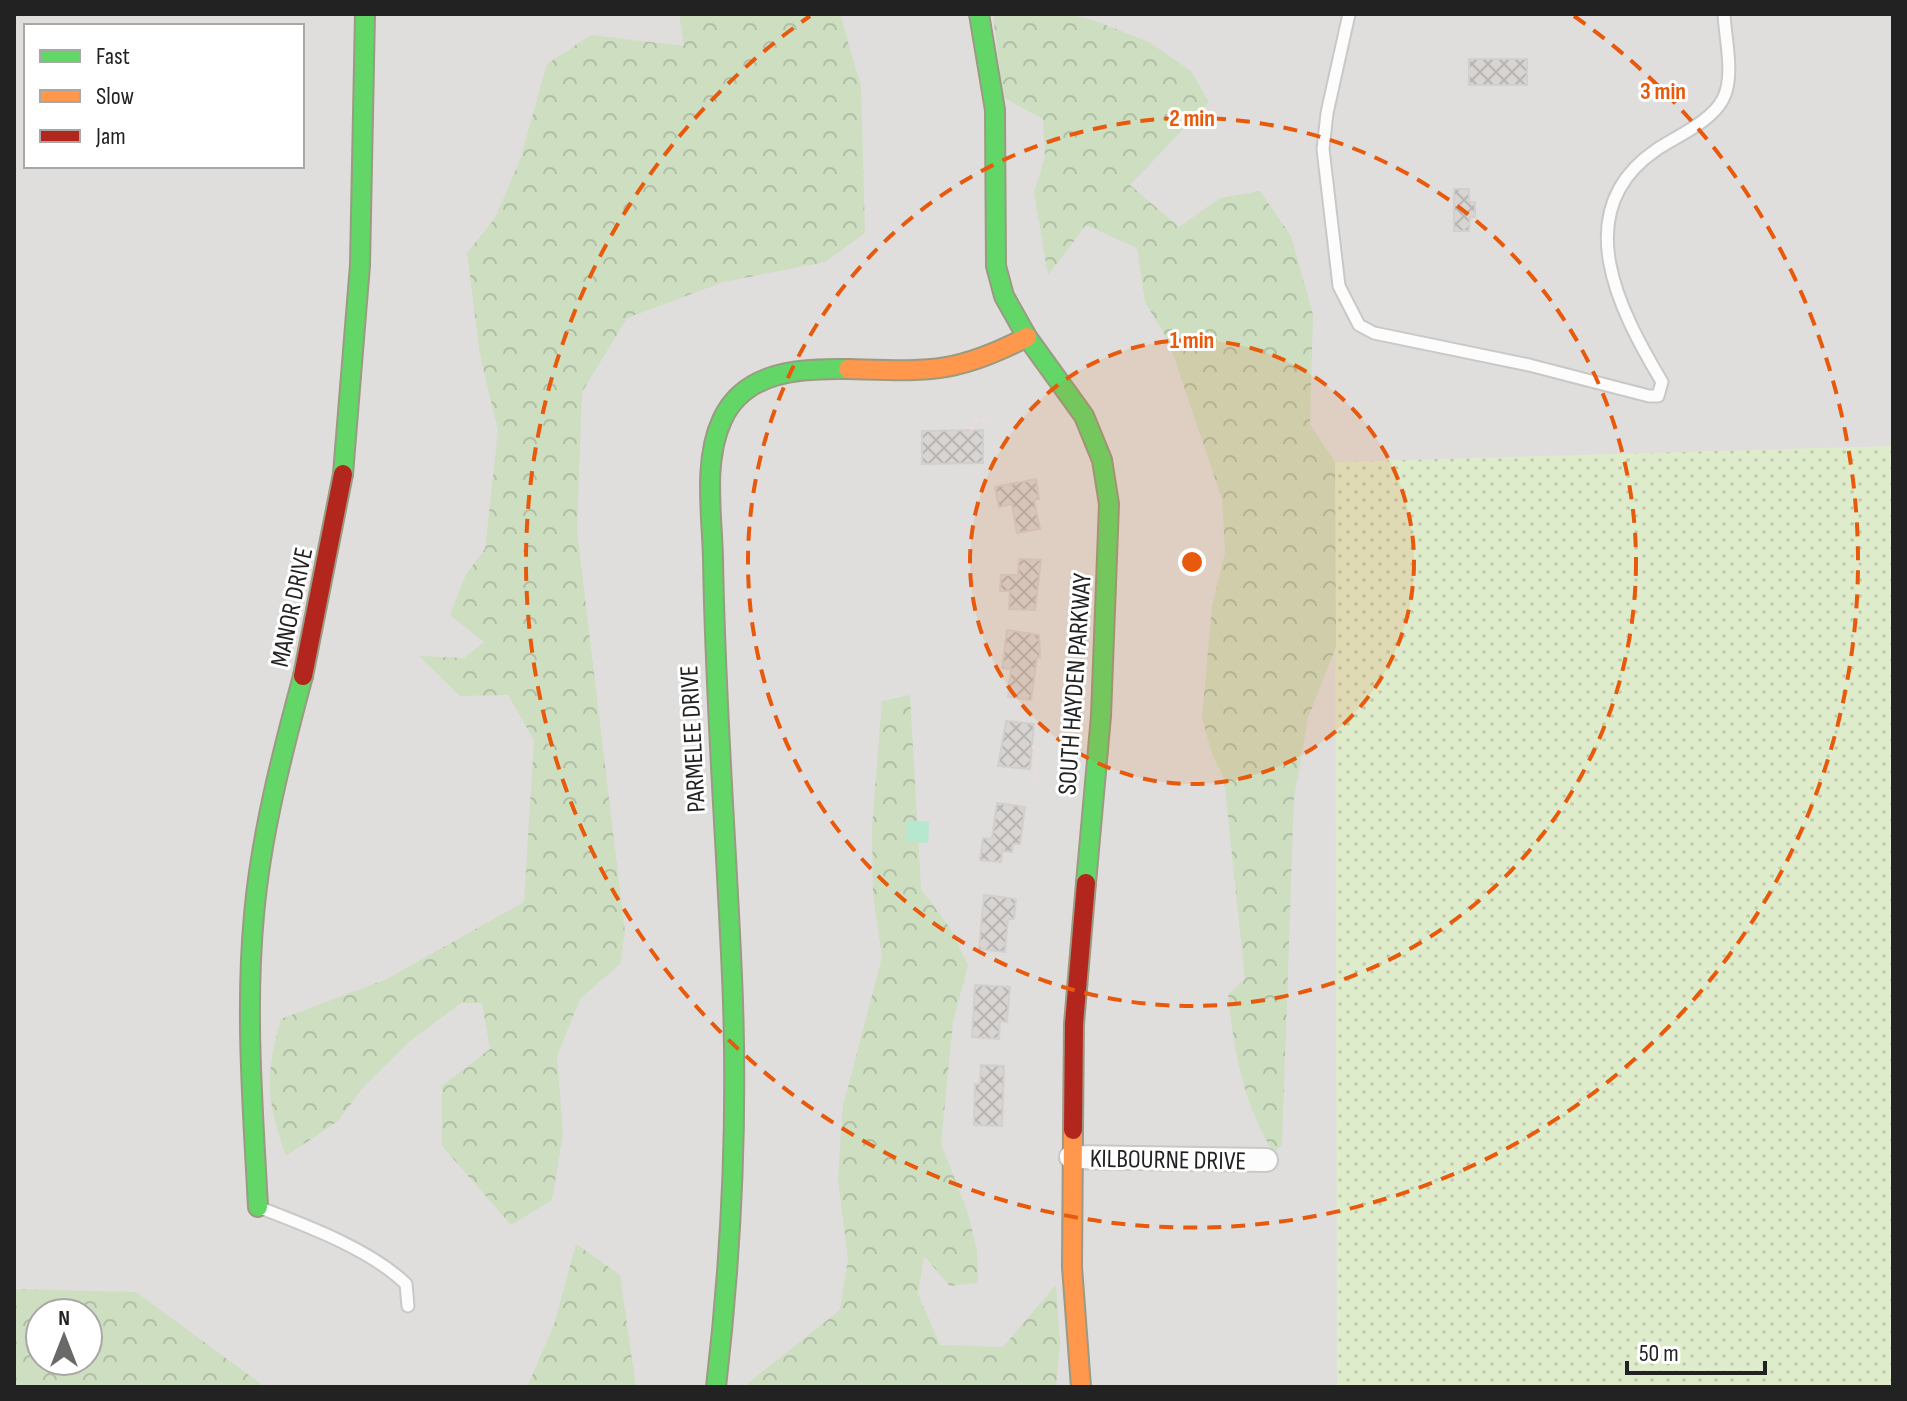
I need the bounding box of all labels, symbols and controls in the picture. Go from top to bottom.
legend [24,24,304,168]
text: Fast [96,42,130,71]
text: 3 min [1640,77,1686,106]
text: Slow [96,82,134,111]
text: 2 min [1169,104,1215,133]
text: Jam [95,122,126,151]
text: 1 min [1170,326,1214,355]
street label: MANOR DRIVE [265,545,320,670]
centre of rings [1178,548,1206,576]
street label: SOUTH HAYDEN PARKWAY [1052,572,1099,796]
street label: PARMELEE DRIVE [674,665,713,813]
street label: KILBOURNE DRIVE [1090,1144,1246,1177]
north arrow [24,1297,104,1377]
text: N [58,1305,70,1332]
scale bar [1627,1325,1765,1375]
text: 50 m [1639,1339,1679,1368]

